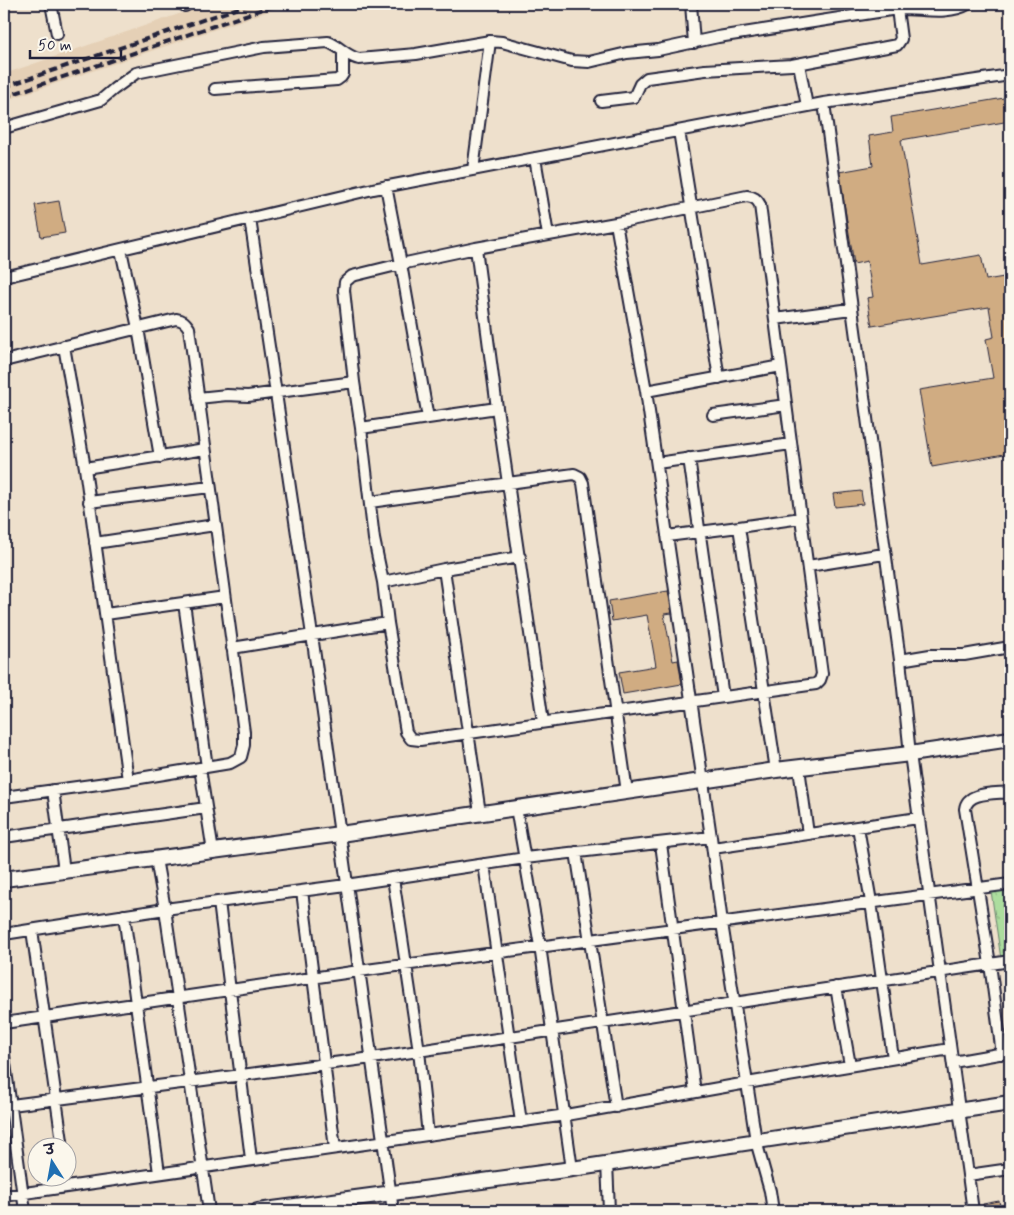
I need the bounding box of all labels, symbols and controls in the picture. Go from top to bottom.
scale bar [30,28,121,60]
text: 50 m [38,36,72,56]
north arrow [28,1138,78,1188]
text: उ [41,1140,58,1160]

